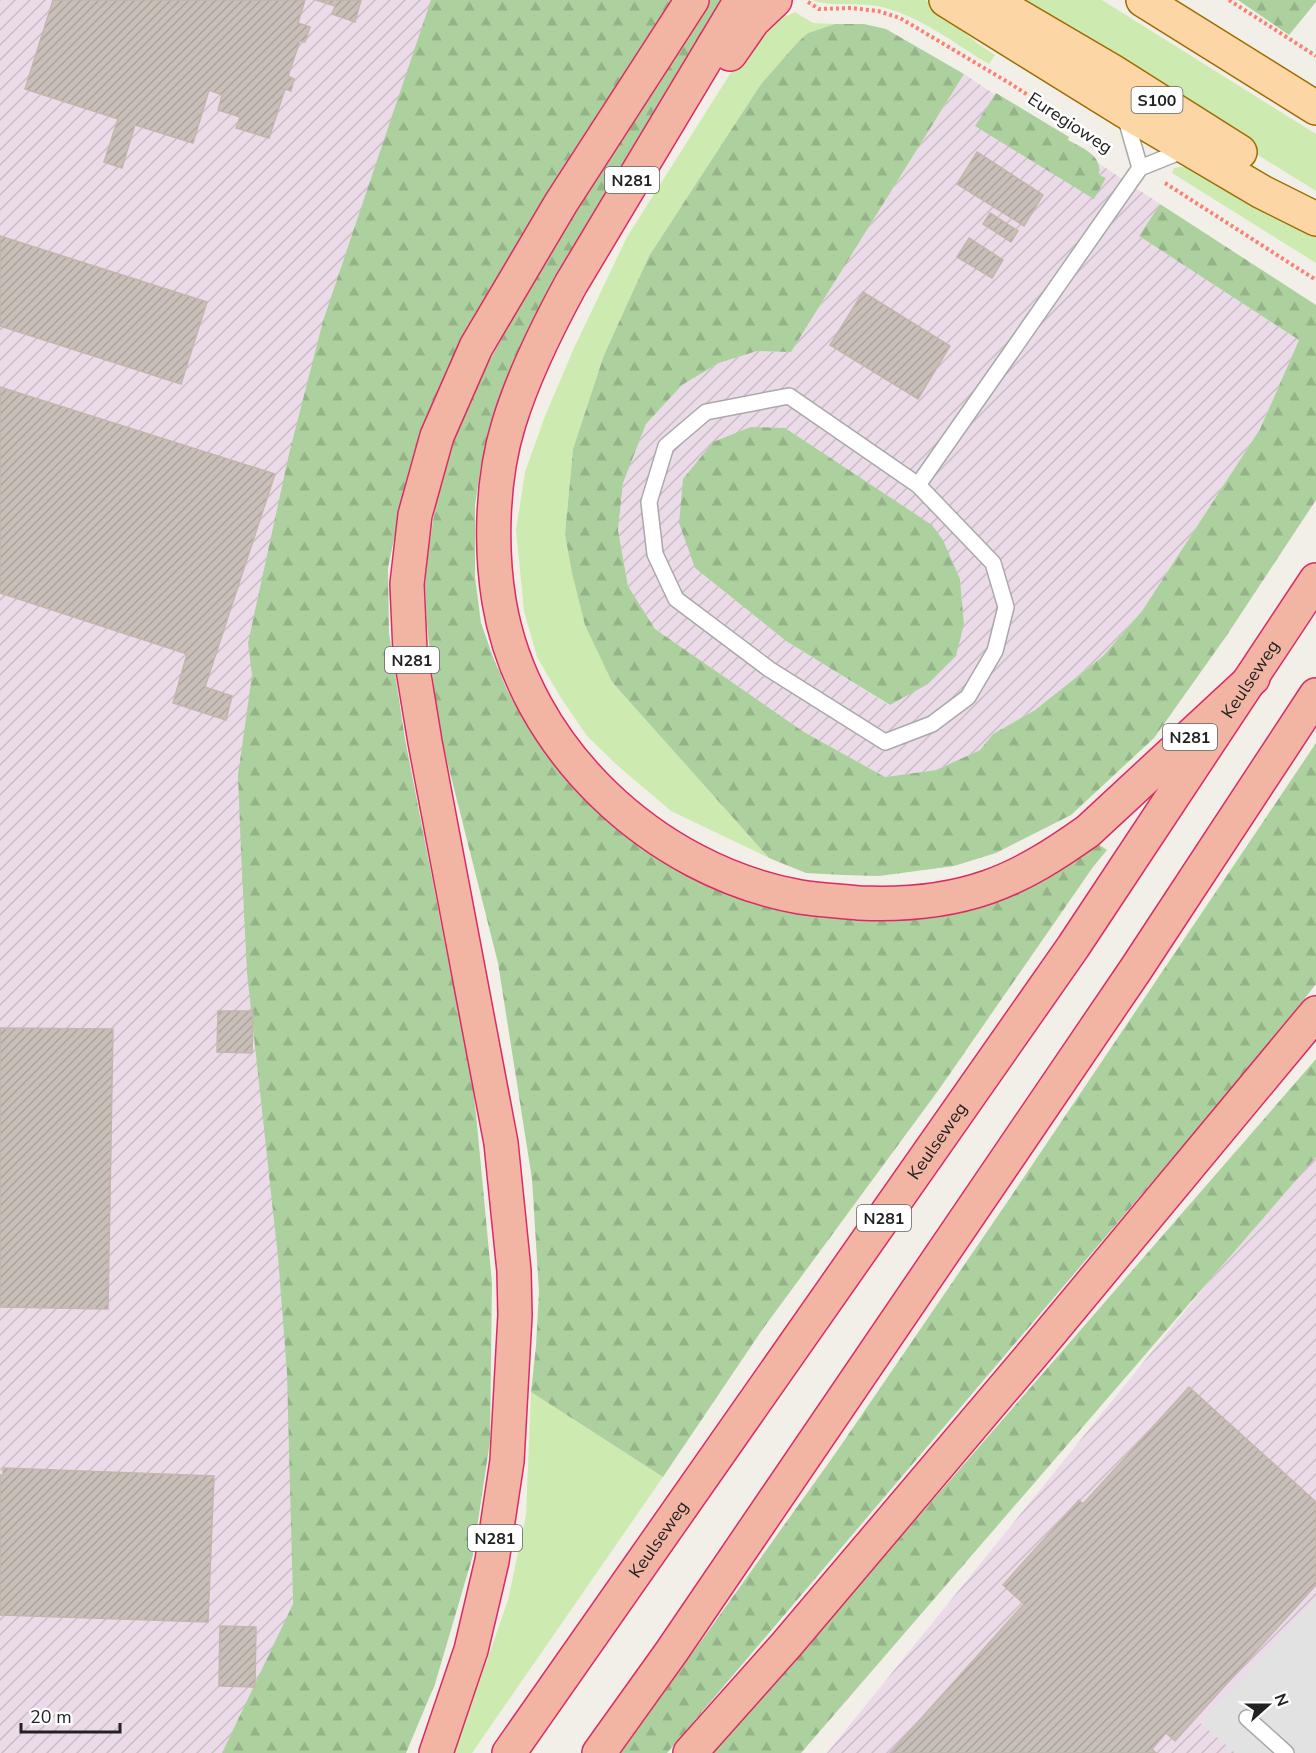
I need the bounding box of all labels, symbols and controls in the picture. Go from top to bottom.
street label: Euregioweg [1023,87,1117,159]
road number: S100 [1132,87,1182,113]
road number: N281 [605,167,659,193]
street label: Keulseweg [1216,635,1285,723]
road number: N281 [385,647,439,673]
road number: N281 [1163,724,1217,750]
street label: Keulseweg [902,1098,973,1184]
road number: N281 [857,1205,911,1231]
street label: Keulseweg [623,1496,694,1583]
road number: N281 [468,1525,522,1551]
north arrow [1238,1675,1298,1735]
text: N [1269,1690,1293,1710]
scale bar [21,1696,120,1734]
text: 20 m [30,1705,72,1729]

